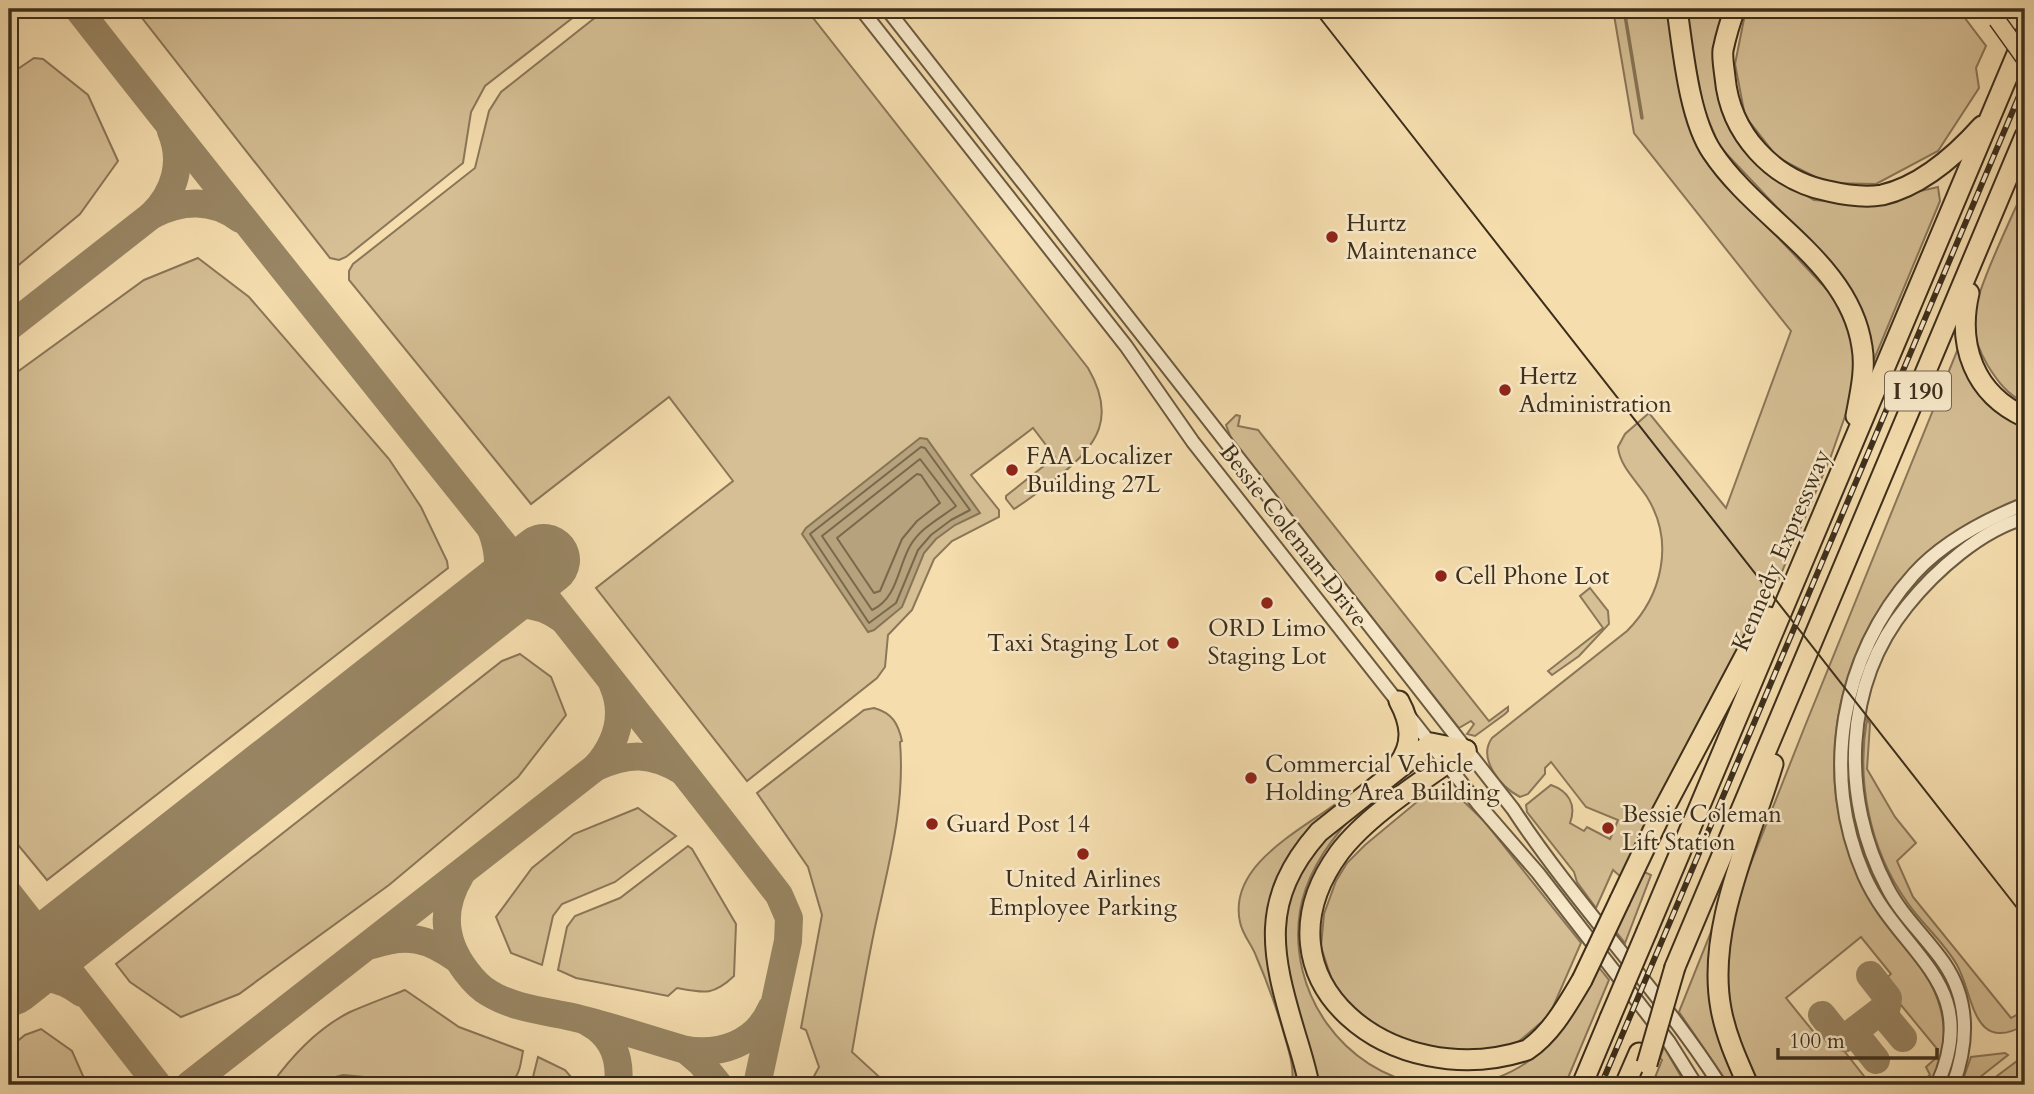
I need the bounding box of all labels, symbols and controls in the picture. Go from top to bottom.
place label: Hurtz Maintenance [1346,207,1477,268]
marker: Hurtz Maintenance [1324,229,1340,245]
place label: Hertz Administration [1519,360,1672,421]
road number: I 190 [1885,372,1951,410]
marker: Hertz Administration [1497,382,1513,398]
street label: Bessie Coleman Drive [1212,437,1376,634]
place label: FAA Localizer Building 27L [1026,440,1173,501]
street label: Kennedy Expressway [1724,444,1839,656]
marker: FAA Localizer Building 27L [1004,462,1020,478]
place label: Cell Phone Lot [1455,560,1610,593]
marker: Cell Phone Lot [1433,568,1449,584]
marker: ORD Limo Staging Lot [1259,595,1275,611]
place label: ORD Limo Staging Lot [1208,612,1327,673]
place label: Taxi Staging Lot [987,627,1159,660]
marker: Taxi Staging Lot [1165,635,1181,651]
place label: Commercial Vehicle Holding Area Building [1265,748,1500,809]
marker: Commercial Vehicle Holding Area Building [1243,770,1259,786]
place label: Bessie Coleman Lift Station [1622,798,1782,859]
place label: Guard Post 14 [946,808,1090,841]
marker: Guard Post 14 [924,816,940,832]
marker: Bessie Coleman Lift Station [1600,820,1616,836]
marker: United Airlines Employee Parking [1075,846,1091,862]
place label: United Airlines Employee Parking [989,863,1177,924]
scale bar [1778,1017,1938,1061]
text: 100 m [1789,1027,1845,1056]

